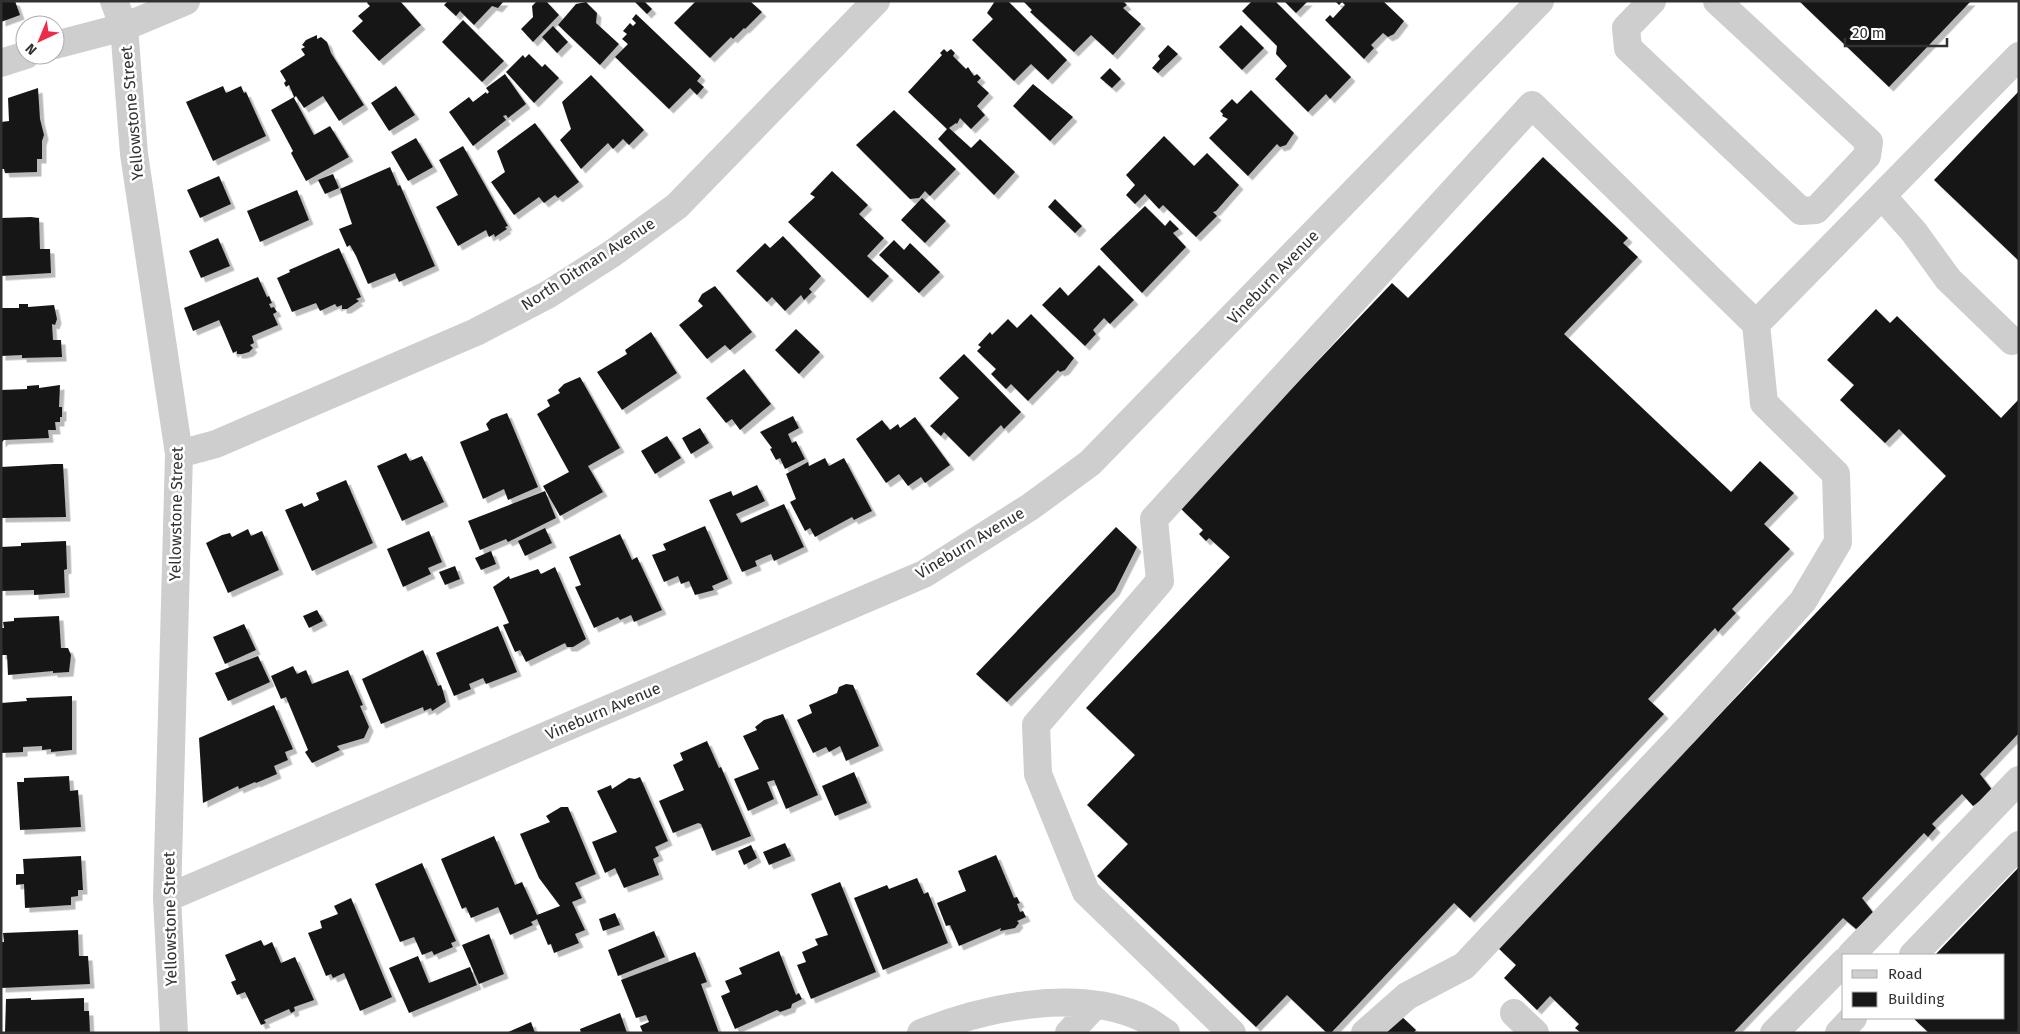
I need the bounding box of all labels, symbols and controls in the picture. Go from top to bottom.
north arrow [15,15,65,65]
scale bar [1845,15,1948,47]
text: 20 m [1852,24,1885,42]
text: N [22,40,41,58]
street label: Yellowstone Street [117,45,147,181]
street label: North Ditman Avenue [518,214,658,314]
street label: Vineburn Avenue [1223,226,1323,328]
street label: Yellowstone Street [165,446,187,582]
street label: Vineburn Avenue [912,503,1028,583]
street label: Vineburn Avenue [543,678,663,744]
street label: Yellowstone Street [159,851,181,987]
legend [1842,954,2005,1019]
text: Road [1888,965,1923,983]
text: Building [1888,990,1944,1008]

